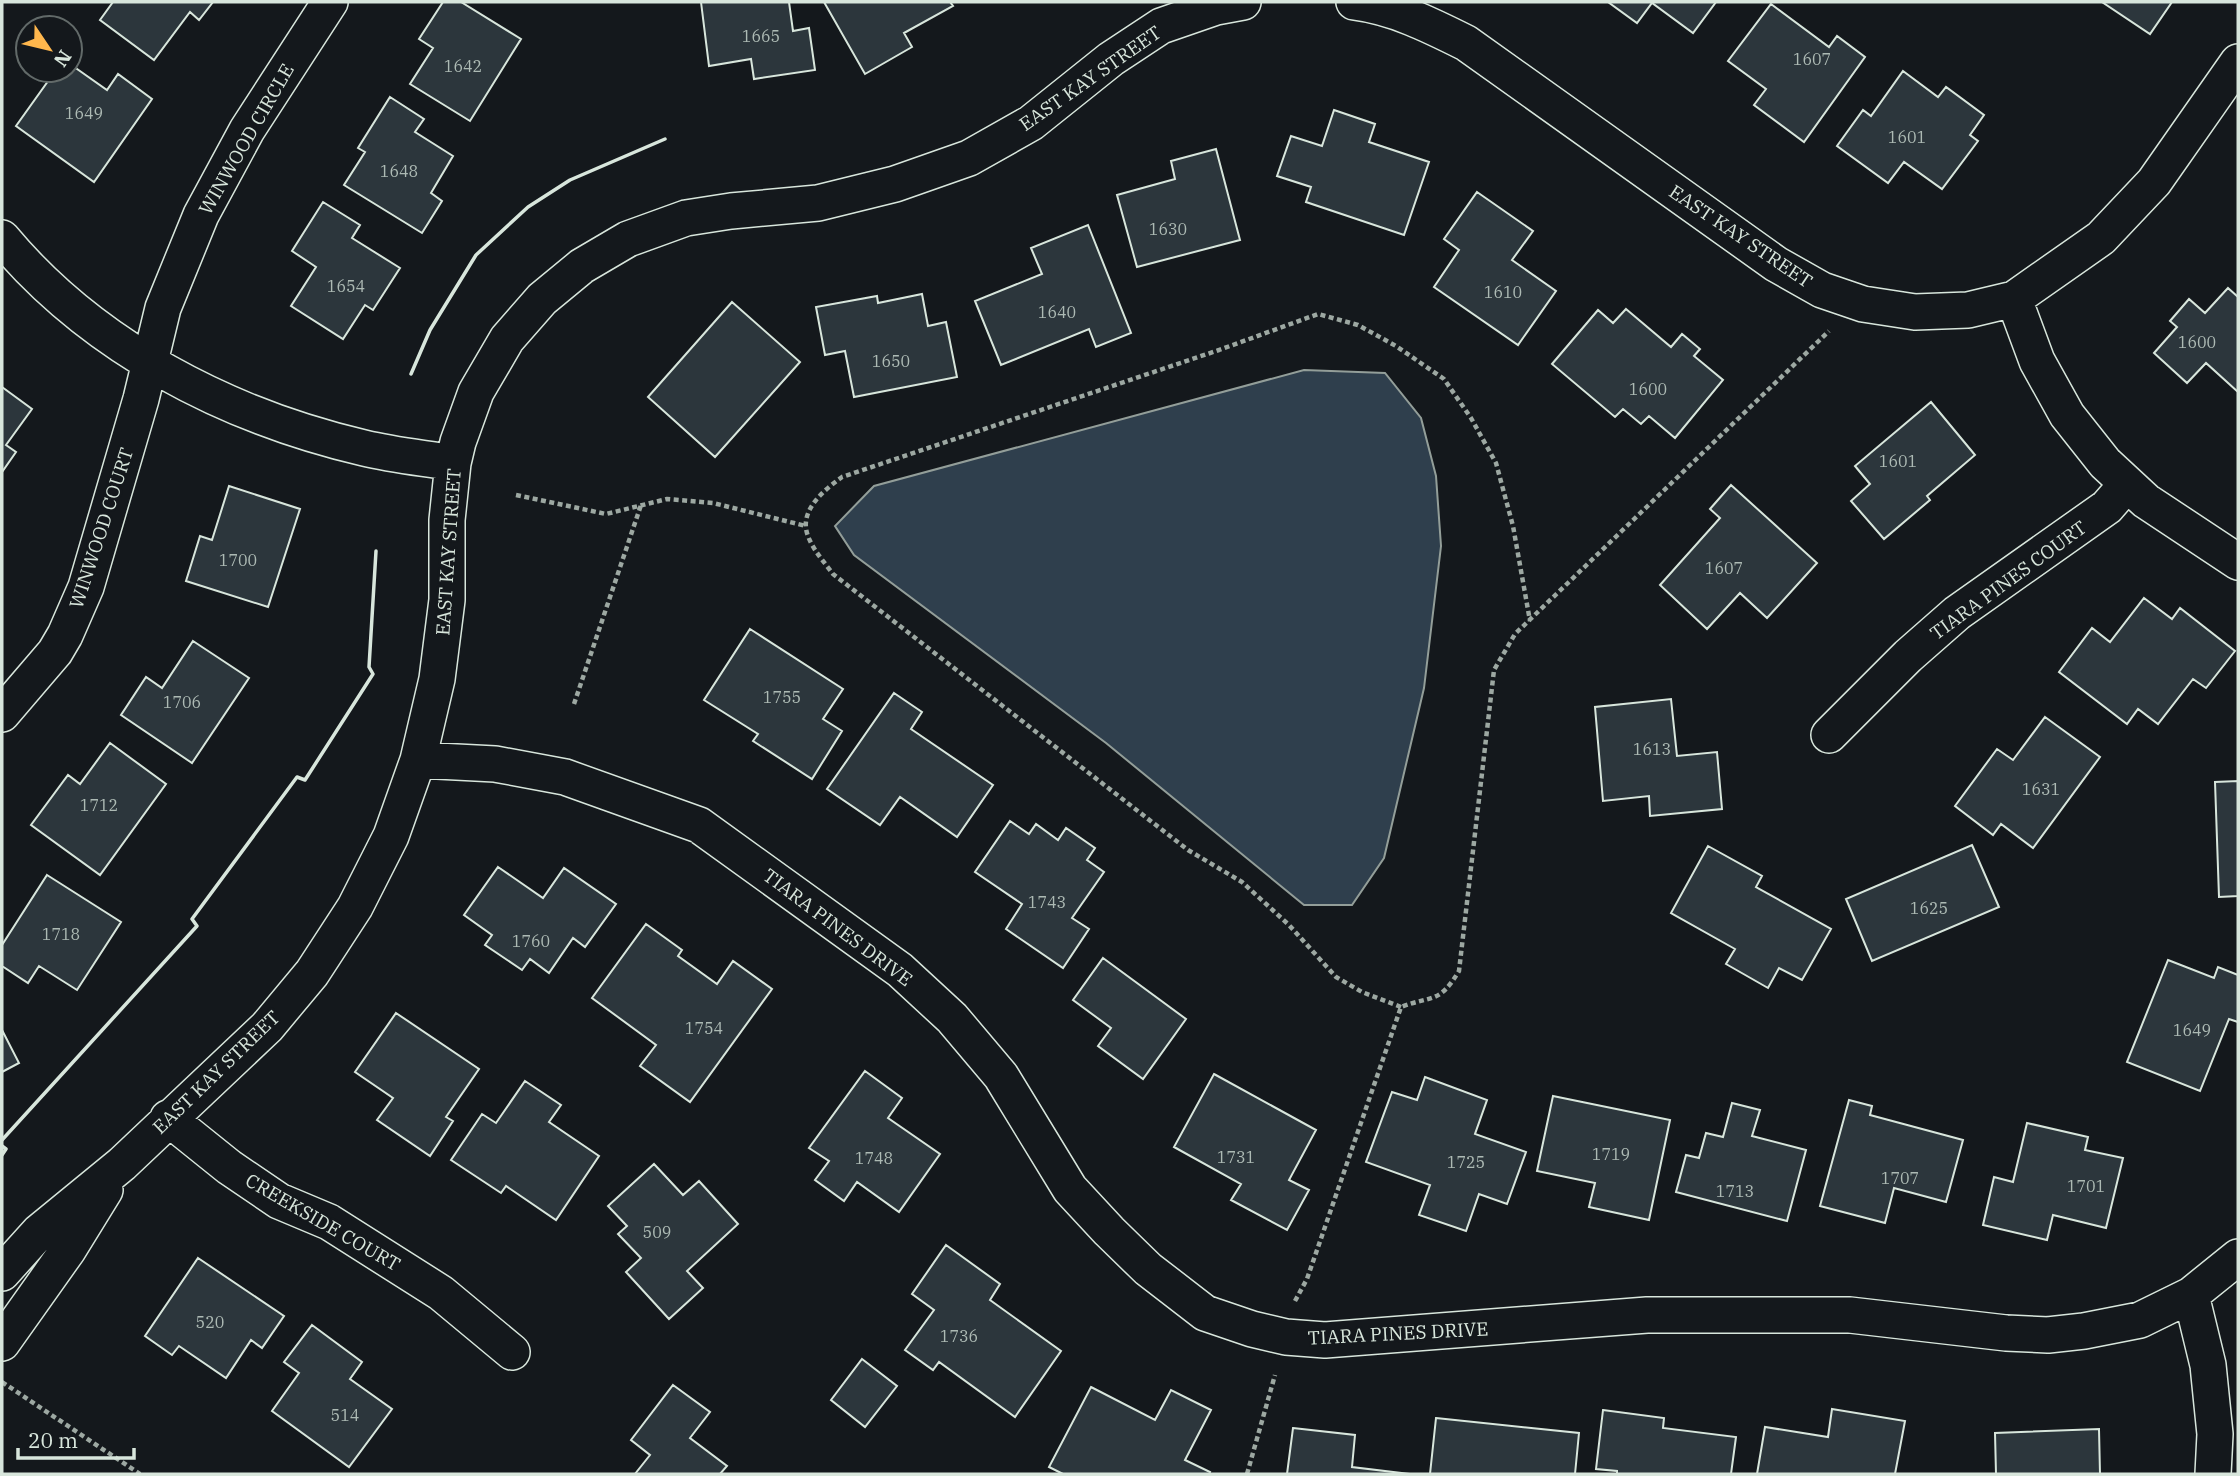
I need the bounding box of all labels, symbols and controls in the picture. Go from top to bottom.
north arrow [14,14,84,84]
street label: EAST KAY STREET [1014,20,1166,136]
house number: 1665 [742,26,780,46]
text: N [49,46,77,72]
house number: 1607 [1793,49,1831,69]
house number: 1642 [444,56,482,76]
street label: WINWOOD CIRCLE [193,59,299,219]
house number: 1649 [65,103,103,123]
house number: 1601 [1888,127,1926,147]
house number: 1648 [380,161,418,181]
street label: EAST KAY STREET [1665,179,1817,293]
house number: 1630 [1149,219,1187,239]
house number: 1654 [327,276,365,296]
house number: 1610 [1484,282,1522,302]
house number: 1640 [1038,302,1076,322]
house number: 1600 [2178,332,2216,352]
house number: 1650 [872,351,910,371]
house number: 1600 [1629,379,1667,399]
street label: WINWOOD COURT [64,445,138,611]
house number: 1601 [1879,451,1917,471]
street label: EAST KAY STREET [430,468,466,636]
street label: TIARA PINES COURT [1925,515,2091,645]
house number: 1700 [219,550,257,570]
house number: 1607 [1705,558,1743,578]
house number: 1755 [763,687,801,707]
house number: 1706 [163,692,201,712]
house number: 1613 [1633,739,1671,759]
house number: 1631 [2022,779,2060,799]
house number: 1712 [80,795,118,815]
street label: TIARA PINES DRIVE [759,863,917,991]
house number: 1743 [1028,892,1066,912]
house number: 1625 [1910,898,1948,918]
house number: 1718 [42,924,80,944]
house number: 1760 [512,931,550,951]
street label: EAST KAY STREET [147,1005,285,1139]
house number: 1754 [685,1018,723,1038]
house number: 1649 [2173,1020,2211,1040]
house number: 1719 [1592,1144,1630,1164]
house number: 1731 [1217,1147,1255,1167]
house number: 1748 [855,1148,893,1168]
house number: 1725 [1447,1152,1485,1172]
street label: CREEKSIDE COURT [241,1168,405,1276]
house number: 1707 [1881,1168,1919,1188]
house number: 1701 [2067,1176,2105,1196]
house number: 1713 [1716,1181,1754,1201]
house number: 509 [643,1222,671,1242]
house number: 520 [196,1312,224,1332]
street label: TIARA PINES DRIVE [1307,1316,1489,1350]
house number: 1736 [940,1326,978,1346]
house number: 514 [331,1405,359,1425]
scale bar [18,1416,133,1460]
text: 20 m [28,1426,78,1454]

